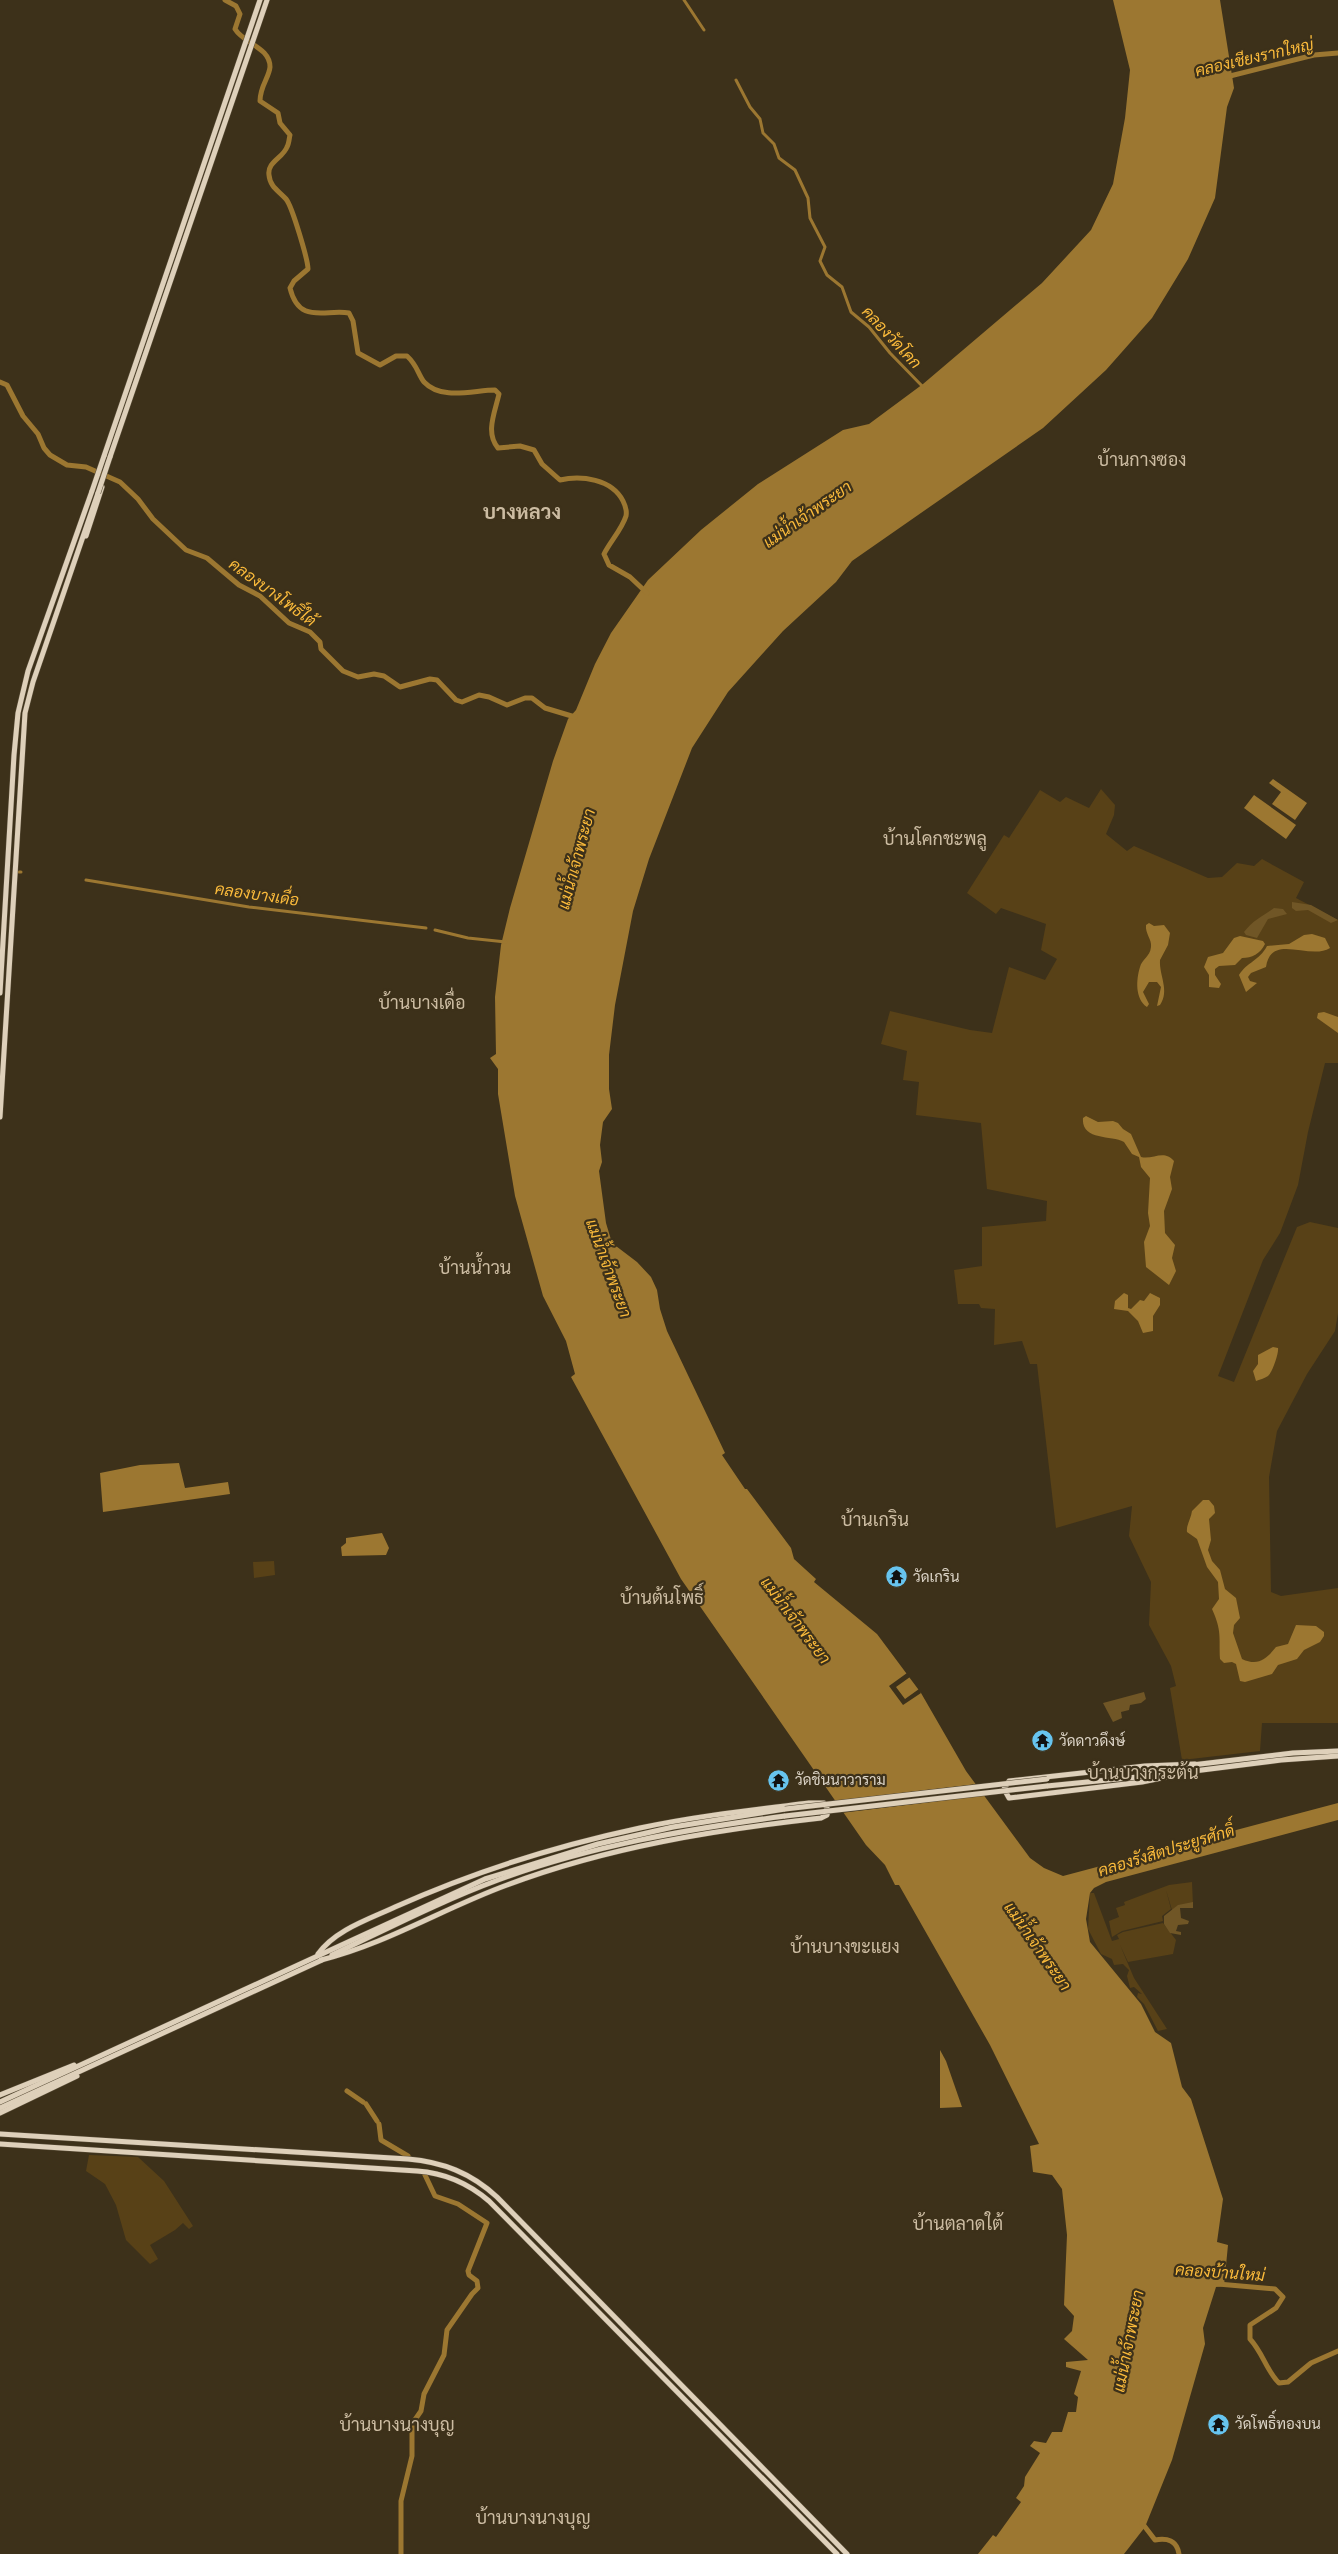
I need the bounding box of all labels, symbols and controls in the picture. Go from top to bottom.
water label: คลองเชียงรากใหญ่ [1193,32,1317,82]
water label: คลองวัดโคก [857,301,927,374]
district label: บ้านกางซอง [1098,448,1186,473]
water label: แม่น้ำเจ้าพระยา [757,473,856,553]
district label: บางหลวง [483,499,561,527]
water label: คลองบางโพธิ์ใต้ [224,550,325,634]
water label: แม่น้ำเจ้าพระยา [549,805,601,912]
district label: บ้านโคกชะพลู [883,826,987,852]
water label: คลองบางเดื่อ [213,874,301,912]
district label: บ้านบางเดื่อ [378,987,466,1016]
water label: แม่น้ำเจ้าพระยา [580,1215,640,1321]
district label: บ้านน้ำวน [439,1252,511,1281]
district label: บ้านเกริน [841,1508,909,1533]
temple icon: วัดเกริน [885,1565,909,1589]
place label: วัดเกริน [913,1567,960,1588]
water label: แม่น้ำเจ้าพระยา [755,1570,838,1669]
district label: บ้านต้นโพธิ์ [620,1582,704,1611]
temple icon: วัดดาวดึงษ์ [1031,1729,1055,1753]
place label: วัดดาวดึงษ์ [1059,1731,1126,1752]
district label: บ้านบางกระต้น [1087,1761,1199,1786]
temple icon: วัดชินนาวาราม [767,1768,791,1792]
place label: วัดชินนาวาราม [795,1770,886,1791]
water label: คลองรังสิตประยูรศักดิ์ [1094,1815,1240,1882]
water label: แม่น้ำเจ้าพระยา [999,1896,1079,1995]
district label: บ้านบางขะแยง [790,1935,900,1960]
district label: บ้านตลาดใต้ [913,2211,1004,2237]
water label: คลองบ้านใหม่ [1174,2258,1267,2287]
water label: แม่น้ำเจ้าพระยา [1104,2287,1150,2394]
place label: วัดโพธิ์ทองบน [1235,2409,1321,2435]
temple icon: วัดโพธิ์ทองบน [1207,2412,1231,2436]
district label: บ้านบางนางบุญ [339,2413,455,2438]
district label: บ้านบางนางบุญ [475,2506,591,2531]

